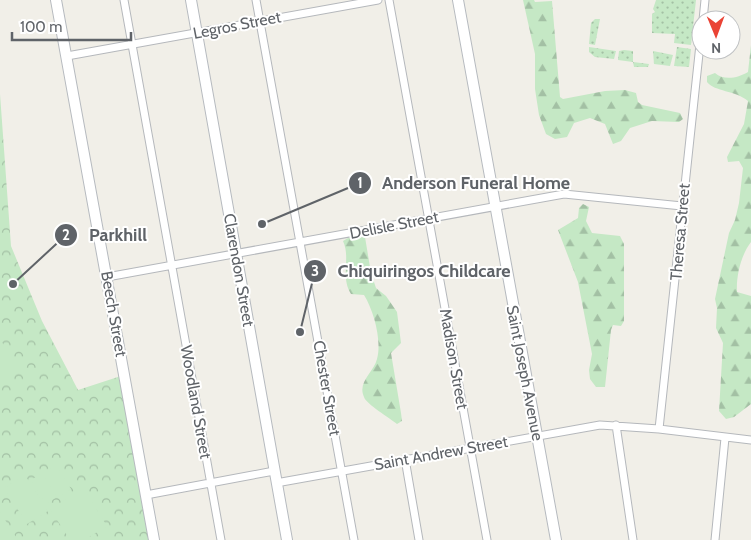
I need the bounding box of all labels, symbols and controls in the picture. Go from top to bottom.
street label: Legros Street [191,7,283,43]
scale bar [12,10,131,42]
north arrow [691,10,741,60]
text: 100 m [20,18,62,36]
text: N [711,39,721,57]
callout: Anderson Funeral Home [347,166,580,199]
text: Anderson Funeral Home [382,172,570,194]
text: 1 [357,174,363,192]
street label: Theresa Street [666,182,694,281]
street label: Delisle Street [348,207,441,243]
street label: Clarendon Street [220,212,258,329]
callout: Parkhill [54,218,157,251]
text: Parkhill [89,224,147,246]
text: 2 [62,226,70,244]
callout: Chiquiringos Childcare [303,254,521,287]
text: Chiquiringos Childcare [337,260,511,282]
text: 3 [311,262,319,280]
street label: Beech Street [97,270,131,359]
street label: Saint Joseph Avenue [503,304,547,442]
street label: Madison Street [436,307,472,411]
street label: Chester Street [309,339,345,438]
street label: Woodland Street [177,344,215,461]
street label: Saint Andrew Street [373,432,510,474]

